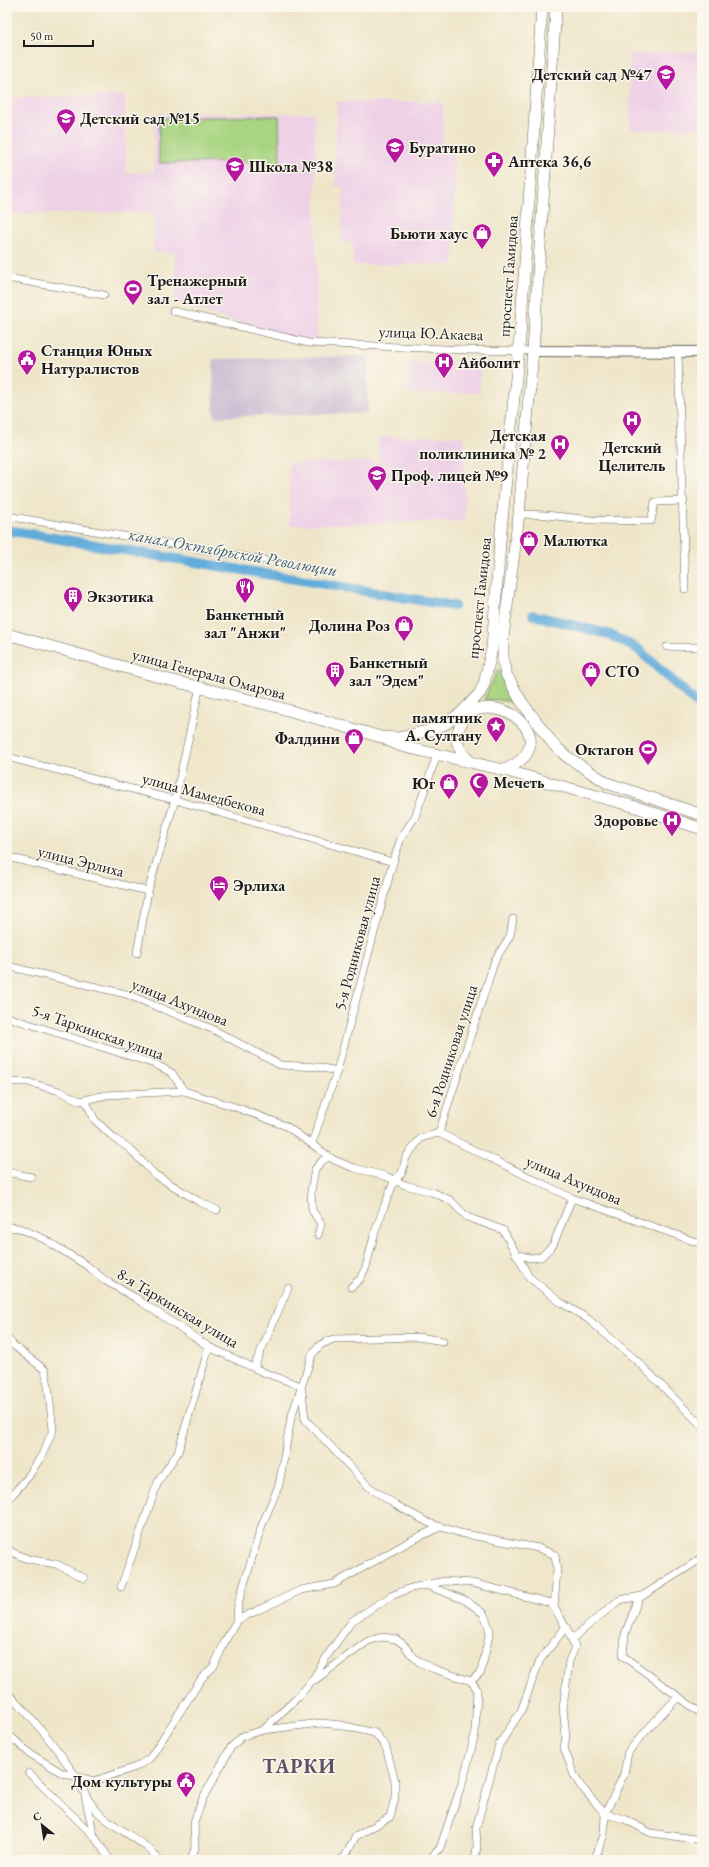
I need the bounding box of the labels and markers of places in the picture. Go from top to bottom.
school or university icon: Детский сад №47 [655,63,677,91]
place label: Детский сад №47 [532,64,653,85]
school or university icon: Детский сад №15 [55,107,77,135]
place label: Детский сад №15 [80,108,200,129]
school or university icon: Буратино [384,136,406,164]
place label: Буратино [409,137,476,158]
pharmacy icon: Аптека 36,6 [483,150,505,178]
place label: Аптека 36,6 [507,151,592,172]
school or university icon: Школа №38 [224,155,246,183]
place label: Школа №38 [249,156,333,177]
shop icon: Бьюти хаус [471,222,493,250]
place label: Бьюти хаус [390,223,468,244]
place label: Тренажерный зал - Атлет [147,270,248,309]
sports icon: Тренажерный зал - Атлет [122,278,144,306]
place label: Станция Юных Натуралистов [41,340,152,379]
public building icon: Станция Юных Натуралистов [16,348,38,376]
hospital icon: Айболит [433,351,455,379]
place label: Айболит [457,352,521,373]
hospital icon: Детский Целитель [621,409,643,437]
place label: Детская поликлиника № 2 [419,425,547,464]
hospital icon: Детская поликлиника № 2 [549,433,571,461]
place label: Детский Целитель [599,437,666,476]
school or university icon: Проф. лицей №9 [366,464,388,492]
place label: Проф. лицей №9 [391,465,509,486]
shop icon: Малютка [518,529,540,557]
place label: Малютка [543,530,609,551]
restaurant icon: Банкетный зал "Анжи" [234,576,256,604]
building icon: Экзотика [62,585,84,613]
place label: Экзотика [87,586,154,607]
place label: Банкетный зал "Анжи" [204,604,286,643]
shop icon: Долина Роз [393,614,415,642]
place label: Долина Роз [309,615,390,636]
place label: Банкетный зал "Эдем" [349,652,429,691]
building icon: Банкетный зал "Эдем" [324,660,346,688]
shop icon: СТО [580,660,602,688]
place label: СТО [605,661,639,682]
place label: памятник А. Султану [404,707,482,746]
place icon: памятник А. Султану [485,715,507,743]
shop icon: Фалдини [343,727,365,755]
place label: Фалдини [275,728,341,749]
sports icon: Октагон [637,738,659,766]
place label: Октагон [575,739,634,760]
mosque icon: Мечеть [468,771,490,799]
shop icon: Юг [438,772,460,800]
place label: Мечеть [493,772,545,793]
place label: Юг [412,773,436,794]
hospital icon: Здоровье [661,809,683,837]
place label: Здоровье [594,810,658,831]
hotel icon: Эрлиха [208,874,230,902]
place label: Эрлиха [233,875,286,896]
public building icon: Дом культуры [175,1770,197,1798]
place label: Дом культуры [71,1771,172,1792]

